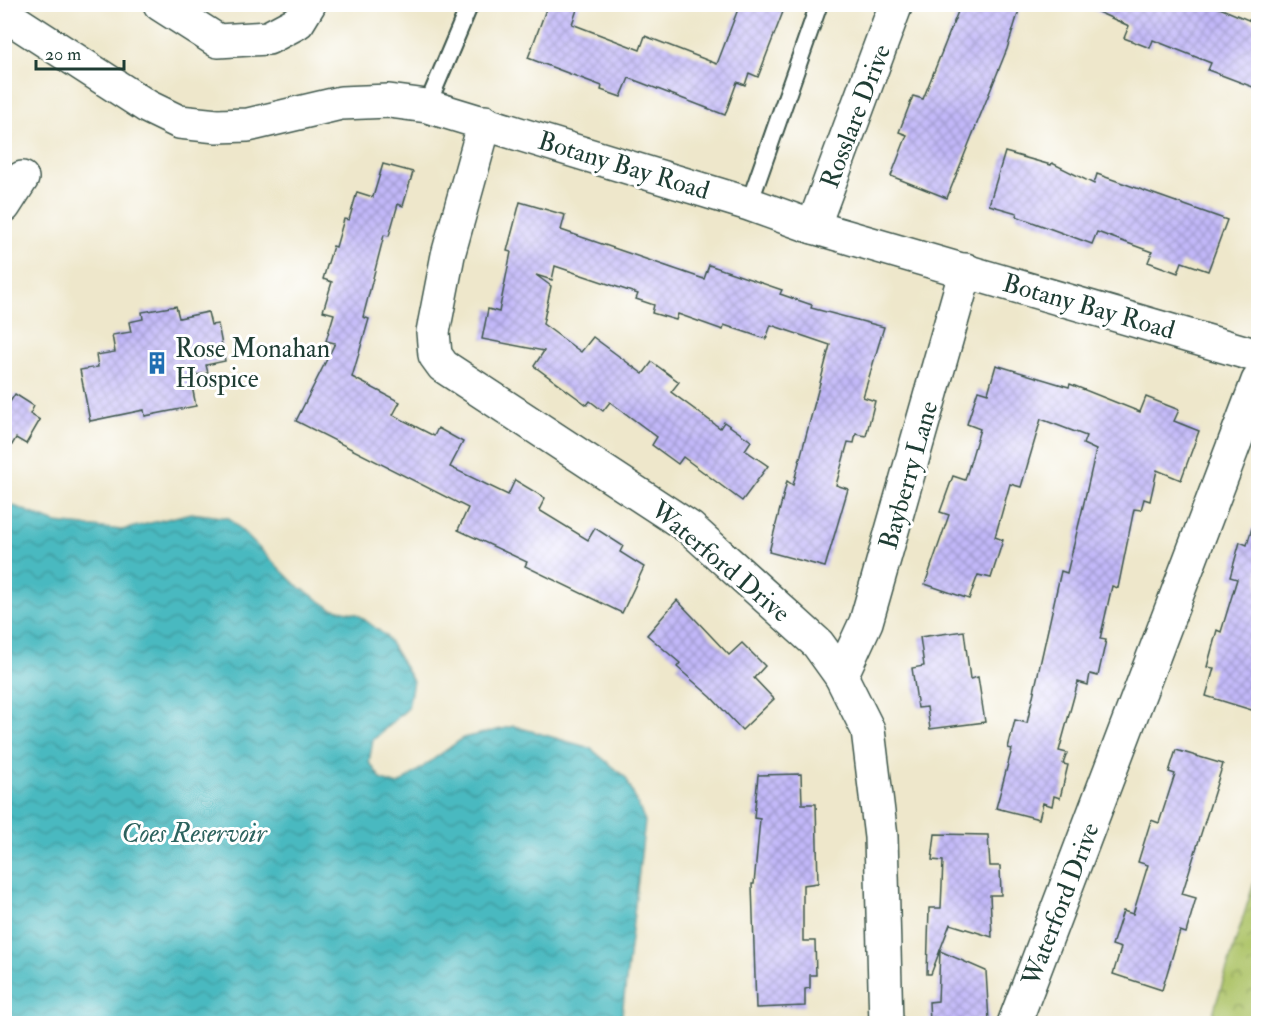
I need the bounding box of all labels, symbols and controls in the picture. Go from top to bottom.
scale bar [36,33,124,71]
street label: Rosslare Drive [814,40,898,193]
text: 20 m [45,43,81,66]
street label: Botany Bay Road [534,125,713,207]
street label: Botany Bay Road [999,267,1179,347]
place label: Rose Monahan Hospice [175,333,330,396]
building icon: Rose Monahan Hospice [144,350,170,376]
street label: Bayberry Lane [873,397,945,553]
street label: Waterford Drive [643,494,797,629]
water label: Coes Reservoir [122,817,268,850]
street label: Waterford Drive [1015,818,1107,991]

